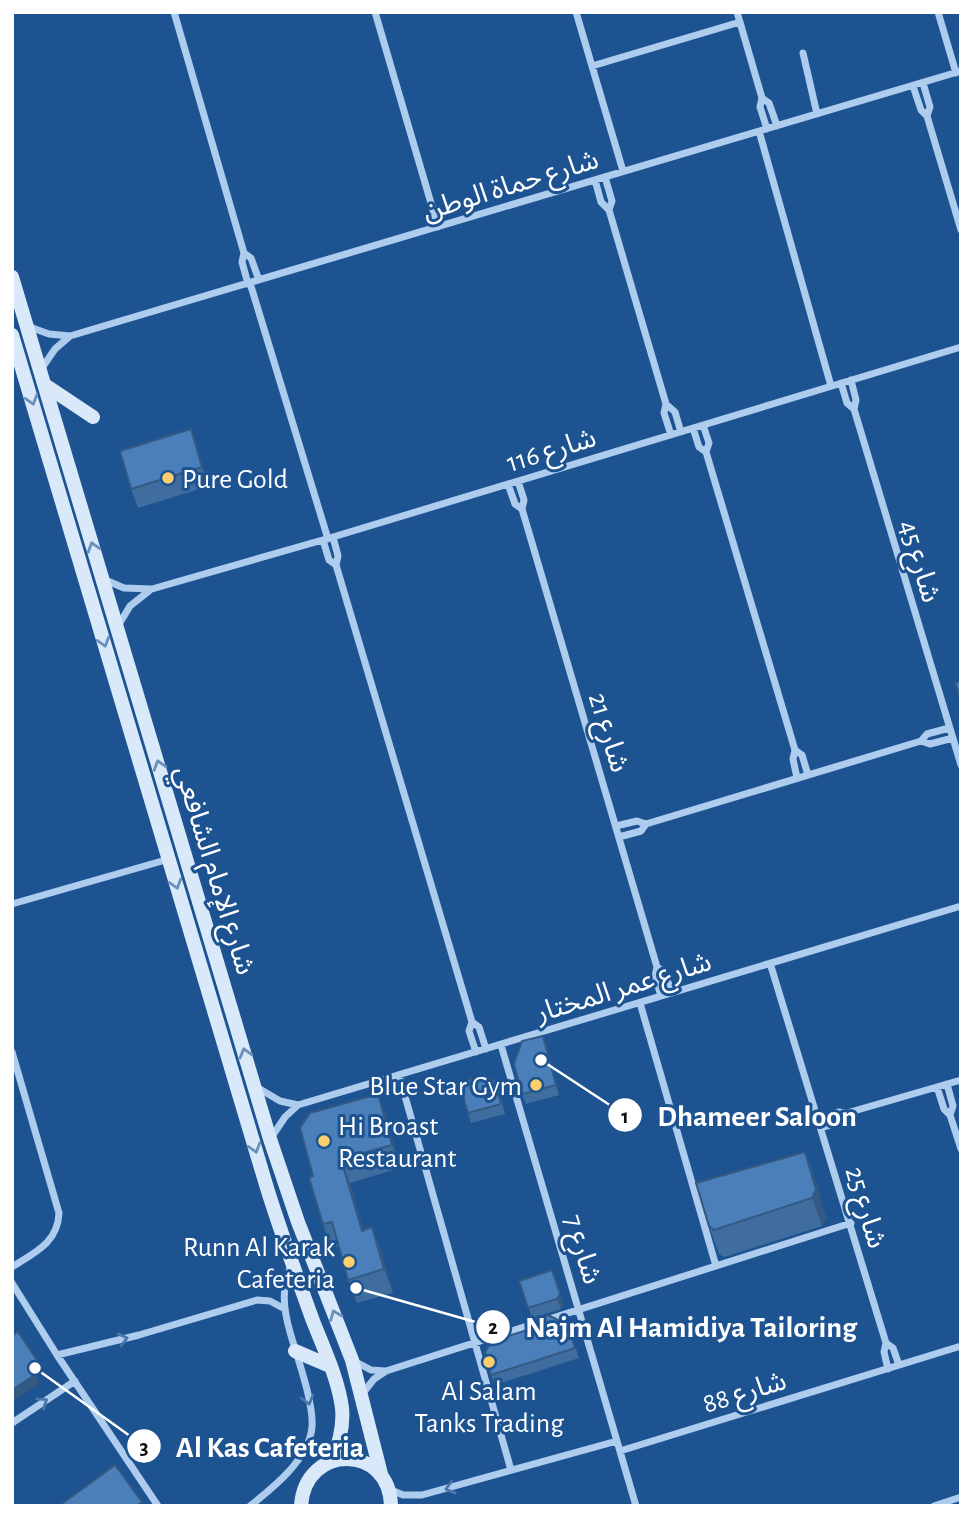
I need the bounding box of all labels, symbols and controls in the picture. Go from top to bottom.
street label: شارع حماة الوطن [419,146,603,231]
one-way arrow [24,394,39,406]
street label: شارع 116 [504,424,601,482]
place label: Pure Gold [182,466,288,494]
marker: Pure Gold [160,470,176,486]
street label: شارع 45 [889,517,945,607]
one-way arrow [87,541,102,553]
one-way arrow [96,636,111,648]
street label: شارع 21 [578,689,633,777]
one-way arrow [152,759,167,771]
street label: شارع الإمام الشافعي [164,763,259,980]
one-way arrow [168,877,182,889]
street label: شارع عمر المختار [532,948,716,1033]
one-way arrow [238,1048,253,1060]
place label: Blue Star Gym [369,1073,522,1101]
marker: Blue Star Gym [528,1077,544,1093]
callout: Dhameer Saloon [608,1090,870,1141]
text: Dhameer Saloon [657,1102,857,1132]
text: 1 [621,1106,629,1127]
place label: Hi Broast Restaurant [338,1113,457,1173]
marker: Hi Broast Restaurant [316,1133,332,1149]
one-way arrow [247,1142,262,1154]
street label: شارع 25 [835,1163,891,1253]
street label: شارع 7 [554,1212,606,1289]
place label: Runn Al Karak Cafeteria [183,1234,335,1294]
marker: Runn Al Karak Cafeteria [341,1254,357,1270]
callout: Najm Al Hamidiya Tailoring [476,1301,871,1352]
one-way arrow [329,1309,343,1321]
text: Najm Al Hamidiya Tailoring [525,1313,858,1343]
text: 2 [488,1317,498,1338]
one-way arrow [117,1333,129,1347]
marker: Al Salam Tanks Trading [481,1354,497,1370]
street label: شارع 88 [699,1367,791,1424]
place label: Al Salam Tanks Trading [414,1378,564,1438]
one-way arrow [300,1394,314,1406]
one-way arrow [36,1397,49,1410]
callout: Al Kas Cafeteria [126,1421,378,1472]
text: Al Kas Cafeteria [176,1433,364,1463]
text: 3 [139,1437,149,1458]
one-way arrow [444,1479,456,1494]

